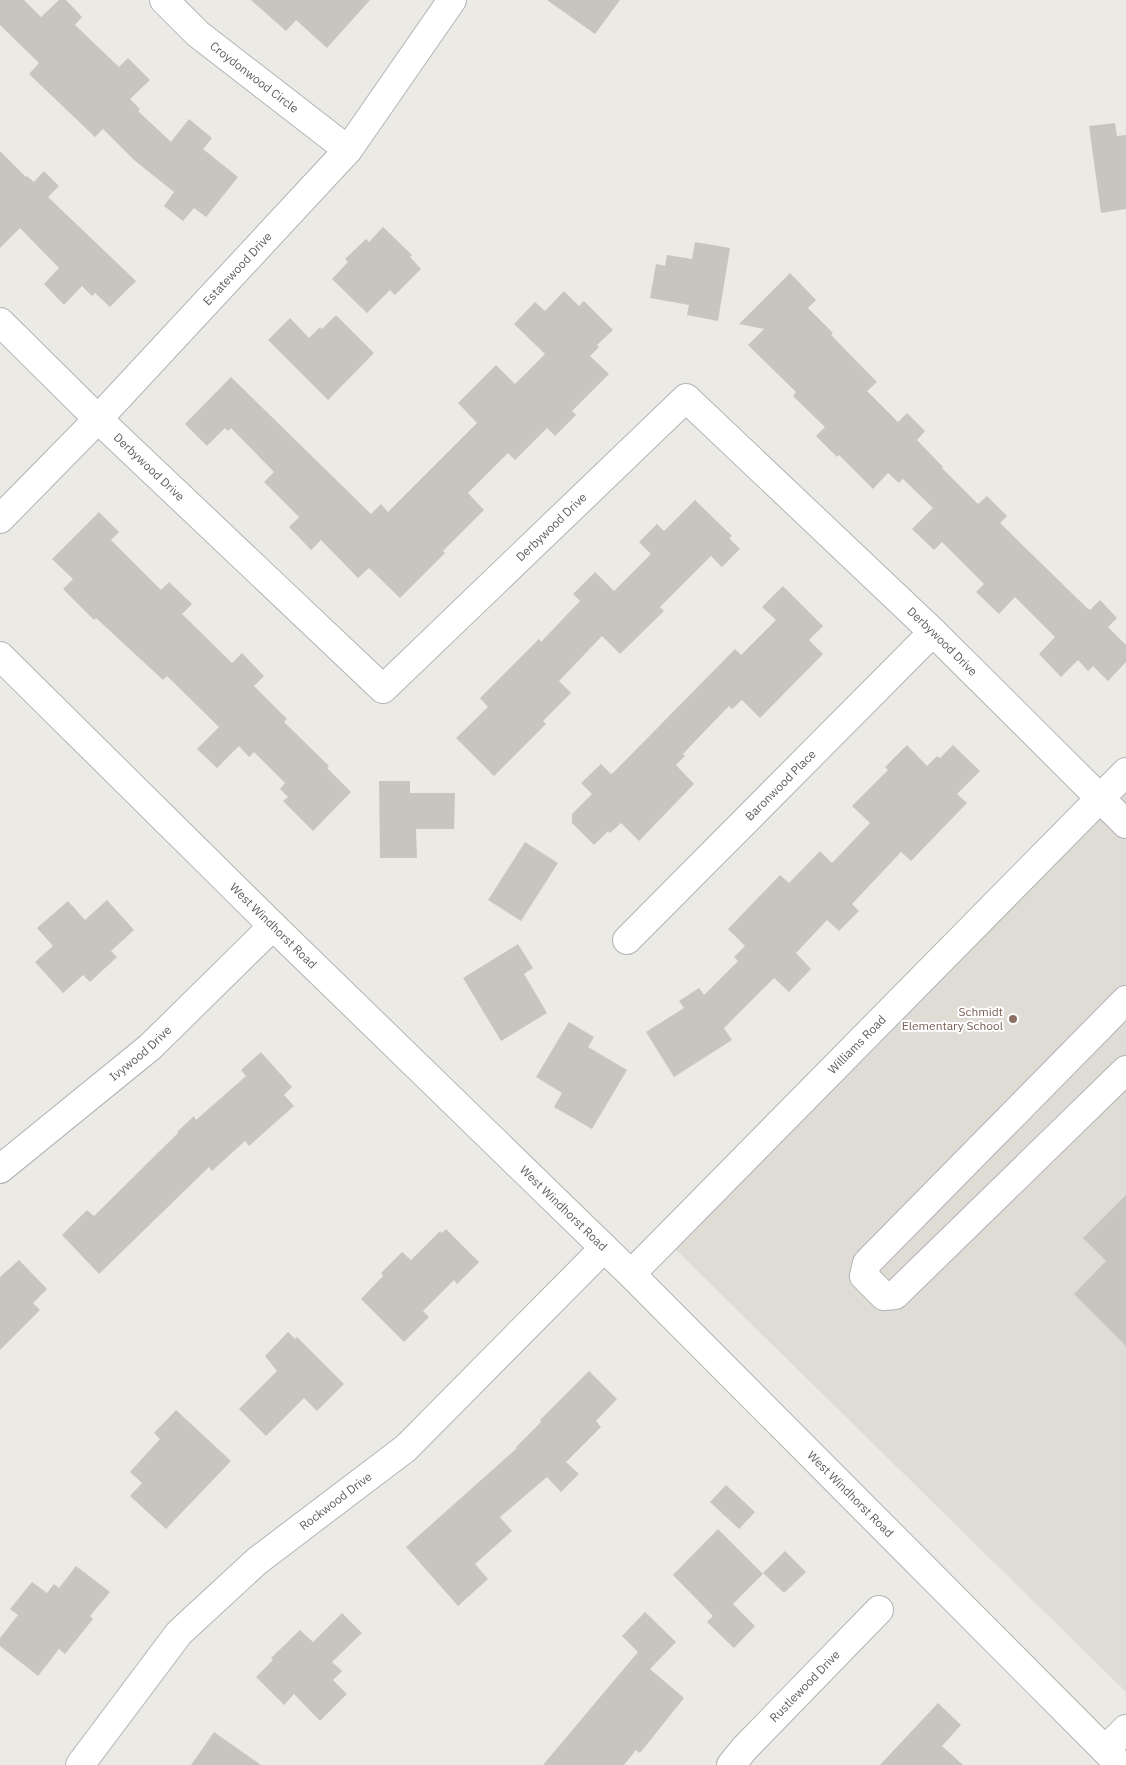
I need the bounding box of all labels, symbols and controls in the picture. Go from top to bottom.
street label: Croydonwood Circle [207,38,302,116]
street label: Estatewood Drive [200,229,275,308]
street label: Derbywood Drive [111,430,188,504]
street label: Derbywood Drive [513,489,590,564]
street label: Derbywood Drive [904,604,981,679]
street label: Baronwood Place [742,746,819,824]
street label: West Windhorst Road [227,880,320,971]
place label: Schmidt Elementary School [902,1004,1003,1033]
street label: Williams Road [825,1012,889,1077]
marker: Schmidt Elementary School [1007,1013,1019,1025]
street label: Ivywood Drive [106,1022,175,1084]
street label: West Windhorst Road [517,1162,611,1254]
street label: West Windhorst Road [804,1447,897,1540]
street label: Rockwood Drive [296,1468,375,1533]
street label: Rustlewood Drive [766,1647,843,1725]

